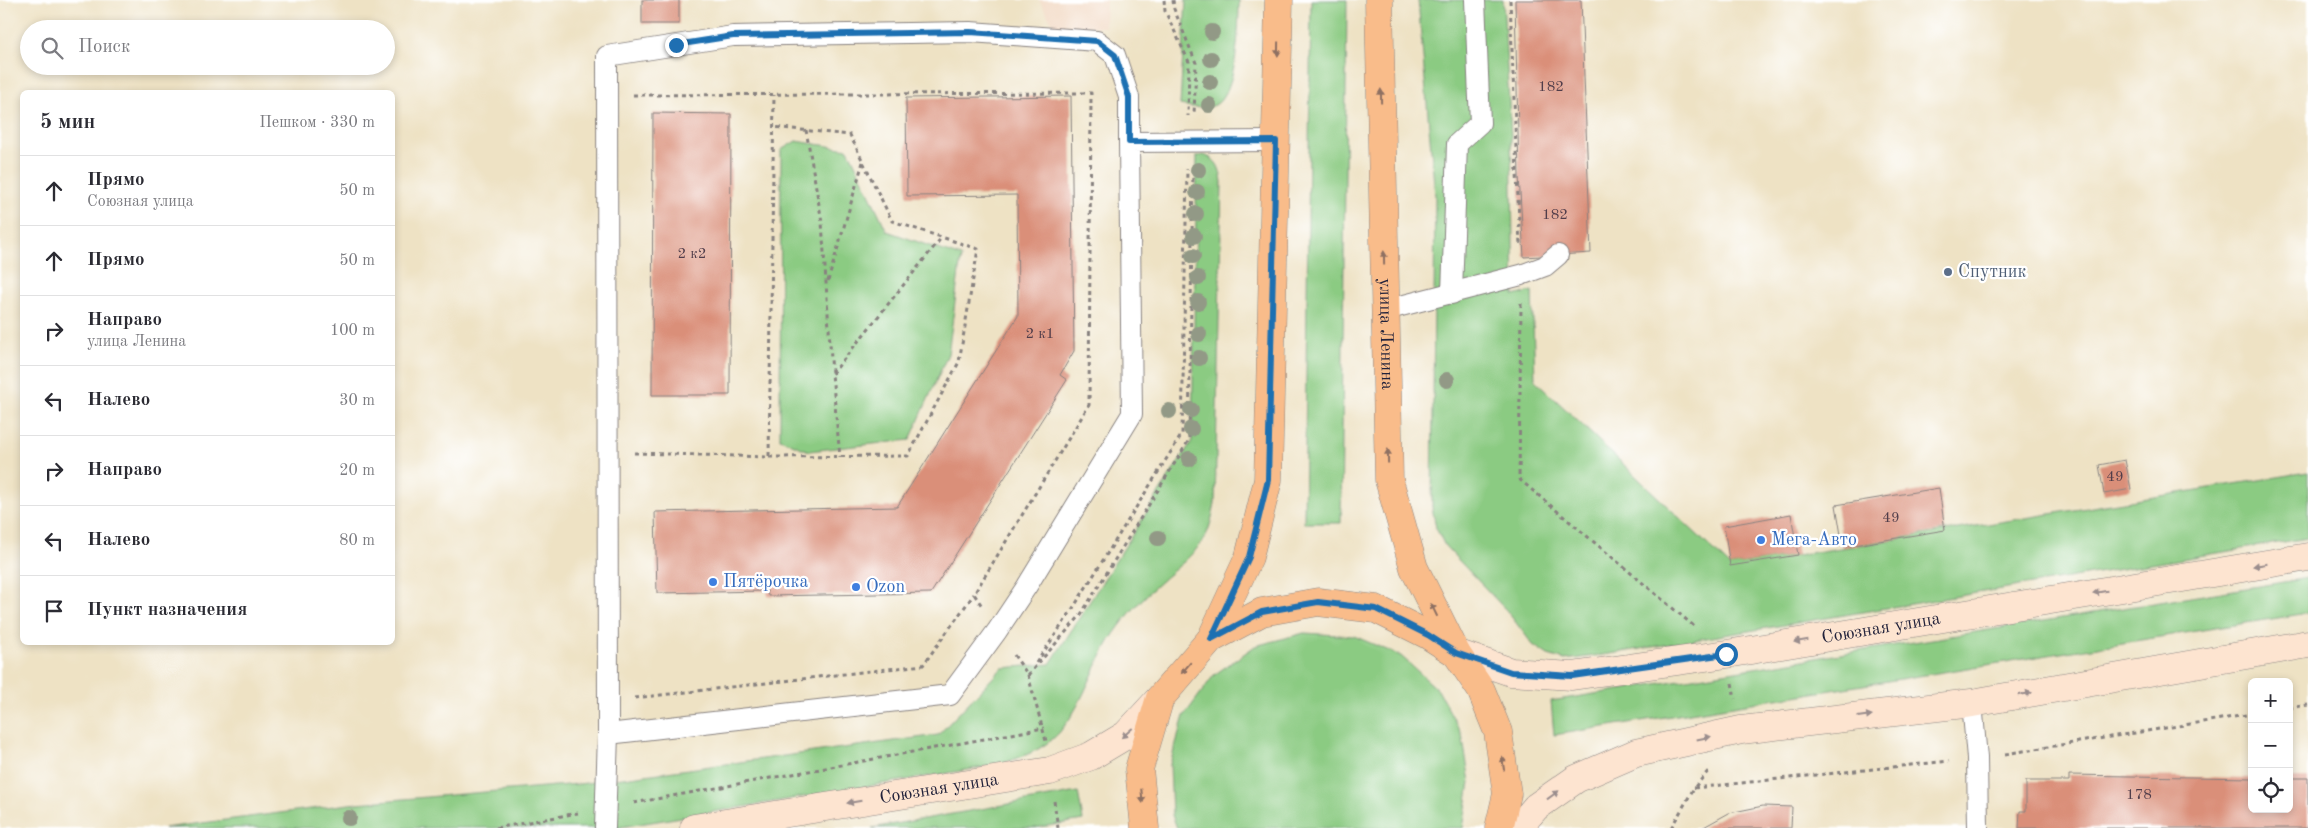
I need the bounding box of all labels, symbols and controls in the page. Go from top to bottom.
search box [20,20,395,75]
icon: search [38,34,66,62]
route end [665,34,688,57]
text: Поиск [78,38,130,57]
one-way arrow [1274,41,1282,57]
house number: 182 [1538,80,1564,95]
one-way arrow [1377,87,1385,103]
text: 5 мин [40,112,95,133]
text: Пешком · 330 m [259,115,375,131]
text: Прямо [87,171,145,190]
icon: ahead [40,177,68,205]
text: 50 m [339,183,375,199]
text: Союзная улица [87,194,194,210]
house number: 182 [1542,208,1568,223]
icon: ahead [40,247,68,275]
house number: 2 к2 [677,247,707,262]
one-way arrow [1380,250,1388,266]
text: Прямо [87,251,145,270]
text: 50 m [339,253,375,269]
place label: Спутник [1958,263,2027,281]
marker: Спутник [1942,266,1954,278]
street label: улица Ленина [1376,278,1396,390]
text: Направо [87,311,162,330]
icon: right [40,317,68,345]
text: 100 m [330,323,375,339]
house number: 2 к1 [1025,327,1055,342]
text: улица Ленина [87,334,186,350]
icon: left [40,387,68,415]
text: Налево [87,391,150,410]
text: 30 m [339,393,375,409]
one-way arrow [1384,447,1392,463]
icon: right [40,457,68,485]
text: Направо [87,461,162,480]
text: 20 m [339,463,375,479]
house number: 49 [2106,470,2124,485]
house number: 49 [1882,511,1900,526]
icon: left [40,527,68,555]
text: Налево [87,531,150,550]
place label: Мега-Авто [1771,531,1857,549]
text: 80 m [339,533,375,549]
marker: Мега-Авто [1755,534,1767,546]
one-way arrow [2252,562,2268,570]
place label: Пятёрочка [723,573,809,591]
marker: Пятёрочка [707,576,719,588]
place label: Ozon [866,578,905,596]
marker: Ozon [850,581,862,593]
one-way arrow [2091,589,2107,597]
icon: arrive [40,597,68,625]
text: Пункт назначения [87,601,247,620]
one-way arrow [1430,603,1438,617]
street label: Союзная улица [1820,610,1942,647]
one-way arrow [1793,638,1809,646]
route start [1715,643,1738,666]
one-way arrow [1180,662,1191,675]
map controls [2248,678,2293,813]
button: + [2248,678,2293,723]
one-way arrow [2018,690,2033,698]
one-way arrow [1857,712,1873,720]
button: − [2248,723,2293,768]
one-way arrow [1120,727,1133,738]
one-way arrow [1696,734,1712,742]
one-way arrow [1498,755,1506,771]
button: locate [2248,768,2293,813]
street label: Союзная улица [878,770,1000,807]
one-way arrow [1138,788,1146,804]
house number: 178 [2126,788,2152,803]
one-way arrow [1546,790,1560,800]
one-way arrow [845,799,861,807]

